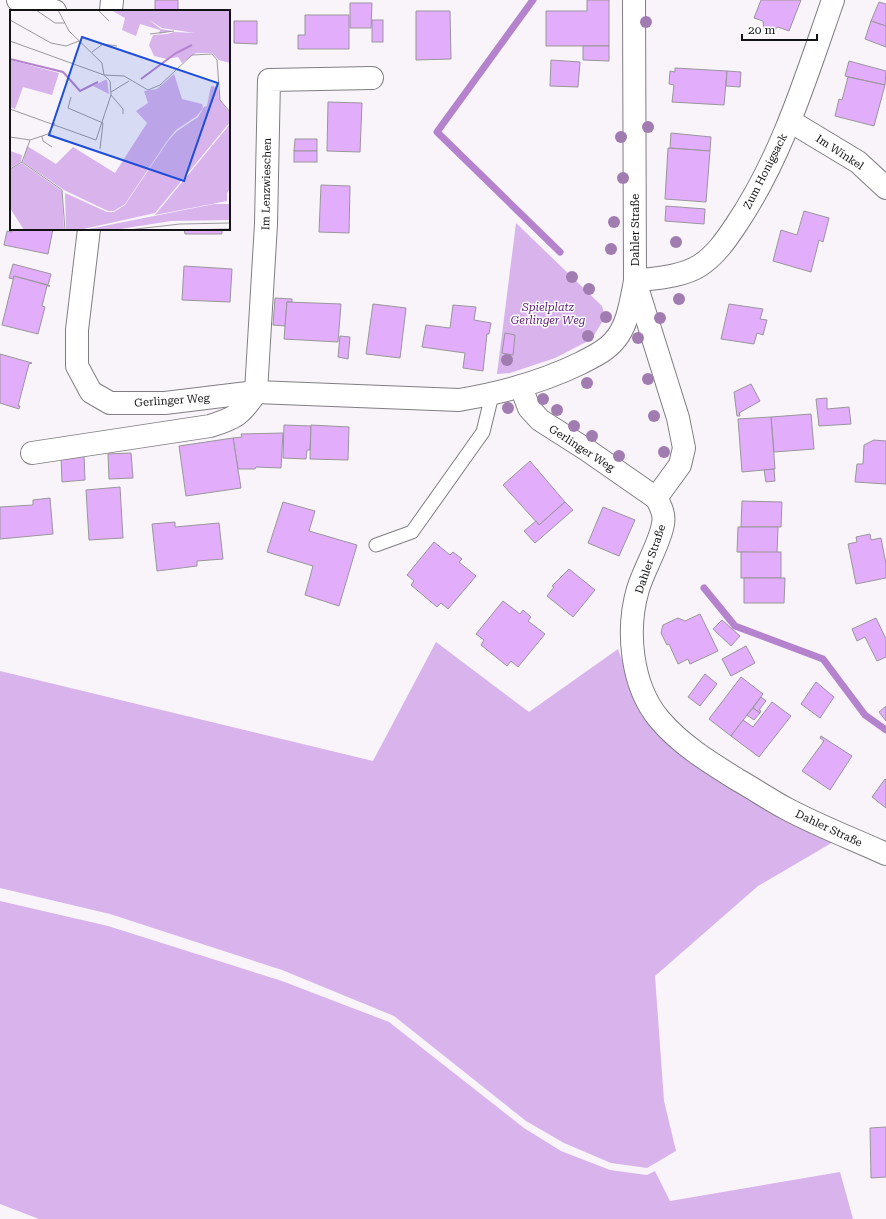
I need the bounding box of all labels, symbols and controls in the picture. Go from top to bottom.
inset map [10,10,230,230]
scale bar [742,16,817,42]
text: 20 m [748,23,775,37]
street label: Zum Honigsack [741,131,790,211]
street label: Im Winkel [813,132,867,173]
street label: Im Lenzwieschen [259,138,274,230]
street label: Dahler Straße [629,194,642,266]
park label: Spielplatz Gerlinger Weg [511,301,586,327]
street label: Gerlinger Weg [134,391,211,410]
street label: Gerlinger Weg [546,422,618,475]
street label: Dahler Straße [633,523,668,595]
street label: Dahler Straße [793,807,864,850]

